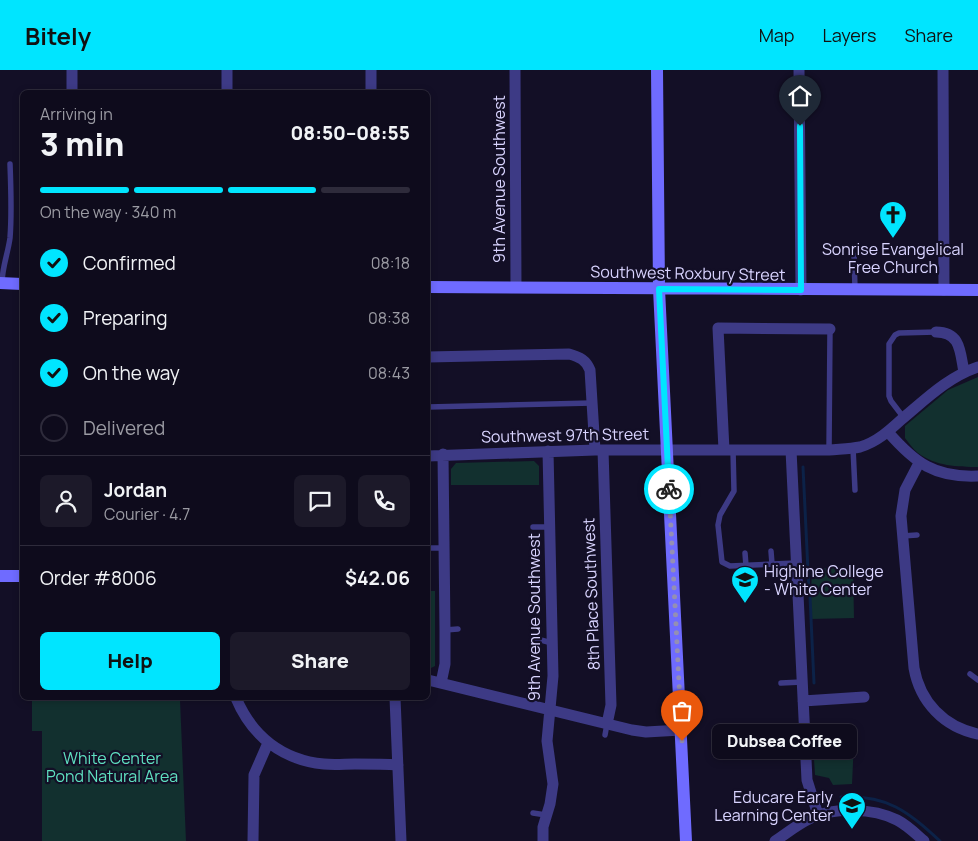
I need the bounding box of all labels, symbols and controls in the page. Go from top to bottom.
text: Bitely [25,19,91,52]
text: Map [759,23,794,47]
text: Layers [822,23,876,47]
text: Share [904,23,953,47]
pin [779,75,821,126]
icon: home [786,82,814,110]
street label: 9th Avenue Southwest [488,95,510,263]
text: Arriving in [40,103,113,125]
text: 08:50–08:55 [291,120,410,146]
text: 3 min [40,122,124,166]
church icon: Sonrise Evangelical Free Church [878,200,908,239]
text: On the way · 340 m [40,201,176,223]
place label: Sonrise Evangelical Free Church [822,238,964,278]
icon: check [40,249,68,277]
text: Confirmed [83,250,176,276]
text: 08:18 [371,252,410,274]
street label: Southwest Roxbury Street [590,260,786,286]
icon: check [40,304,68,332]
text: Preparing [83,305,168,331]
text: 08:38 [368,307,410,329]
icon: check [40,359,68,387]
text: On the way [83,360,180,386]
text: 08:43 [368,362,410,384]
text: Delivered [83,415,165,441]
street label: Southwest 97th Street [481,423,649,447]
courier [644,464,694,514]
button: person [40,475,92,527]
button: chat [294,475,346,527]
button: phone [358,475,410,527]
icon: bike [655,475,683,503]
text: Jordan [104,477,167,503]
text: Courier · 4.7 [104,503,190,525]
street label: 8th Place Southwest [577,517,605,671]
street label: 9th Avenue Southwest [523,533,545,701]
place label: Highline College - White Center [764,560,884,600]
text: Order #8006 [40,565,157,591]
text: $42.06 [345,565,410,591]
school or university icon: Highline College - White Center [730,565,760,604]
button: Help [40,632,220,690]
button: Share [230,632,410,690]
pin [661,690,703,741]
icon: bag [668,697,696,725]
callout: Dubsea Coffee [712,724,857,758]
text: Dubsea Coffee [727,730,842,752]
park label: White Center Pond Natural Area [46,747,178,787]
place label: Educare Early Learning Center [714,786,834,826]
school or university icon: Educare Early Learning Center [837,791,867,830]

